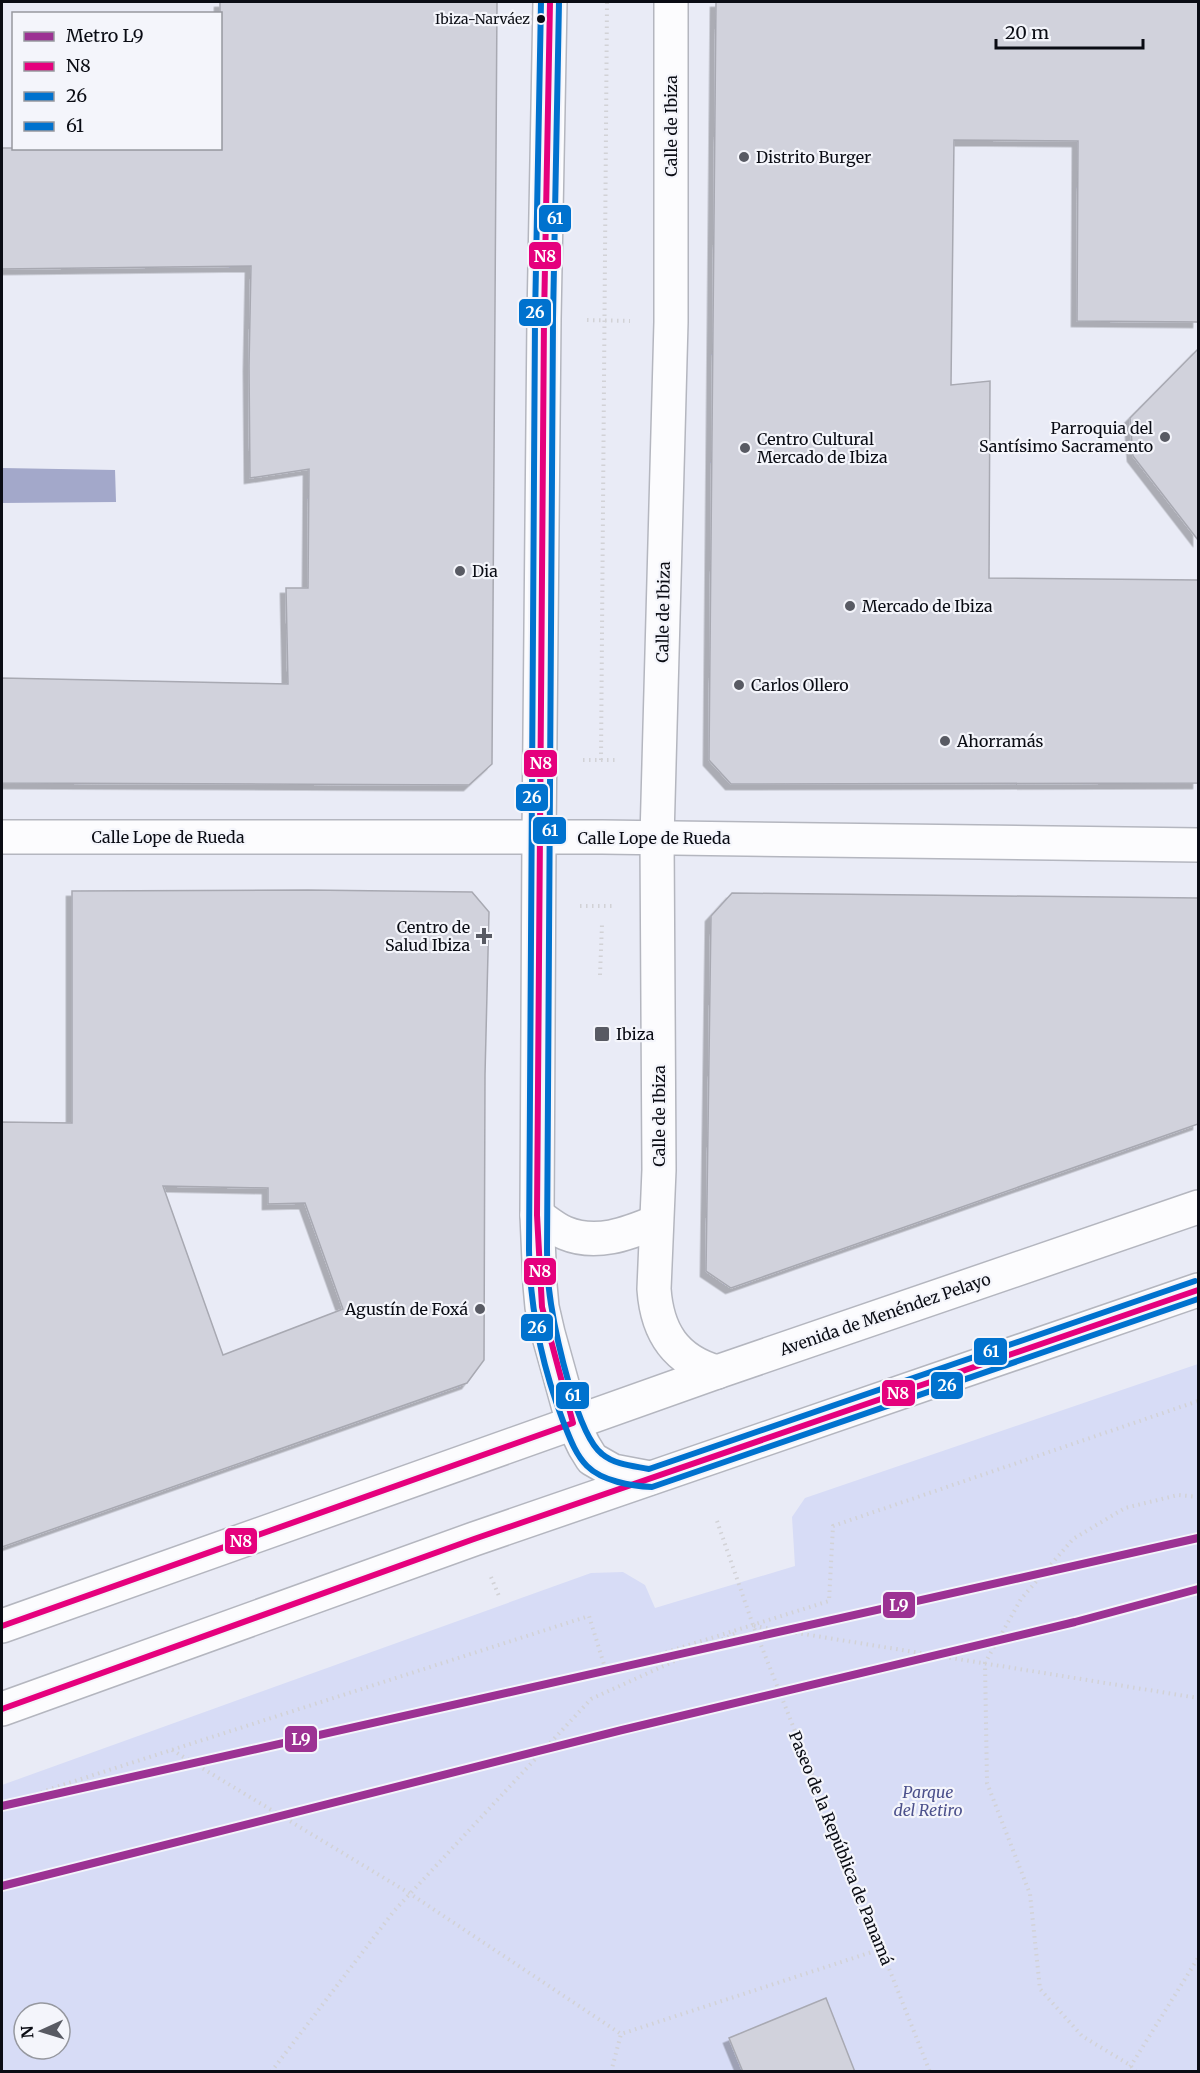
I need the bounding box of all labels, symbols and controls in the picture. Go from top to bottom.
place label: Ibiza-Narváez [435,10,530,28]
legend [12,12,222,150]
scale bar [996,12,1143,50]
marker: Ibiza-Narváez [535,13,547,25]
text: 20 m [1005,21,1049,44]
text: Metro L9 [66,24,144,47]
text: N8 [66,54,91,77]
street label: Calle de Ibiza [661,75,681,177]
text: 26 [66,84,87,107]
text: 61 [66,114,84,137]
place label: Distrito Burger [756,147,871,167]
marker: Distrito Burger [737,150,751,164]
line badge: 61 [538,204,572,233]
text: 61 [547,208,564,228]
line badge: N8 [528,241,562,270]
text: N8 [534,246,556,266]
line badge: 26 [518,298,552,327]
text: 26 [526,302,545,322]
place label: Parroquia del Santísimo Sacramento [979,418,1153,456]
place label: Centro Cultural Mercado de Ibiza [757,429,888,467]
marker: Parroquia del Santísimo Sacramento [1158,430,1172,444]
marker: Centro Cultural Mercado de Ibiza [738,441,752,455]
place label: Dia [472,561,498,581]
street label: Calle de Ibiza [652,561,674,663]
marker: Dia [453,564,467,578]
place label: Mercado de Ibiza [862,596,993,616]
marker: Mercado de Ibiza [843,599,857,613]
place label: Carlos Ollero [751,675,849,695]
marker: Carlos Ollero [732,678,746,692]
place label: Ahorramás [956,731,1044,751]
marker: Ahorramás [938,734,952,748]
line badge: N8 [523,749,558,778]
text: N8 [530,753,552,773]
line badge: 26 [515,783,549,812]
text: 26 [523,787,542,807]
line badge: 61 [532,816,567,845]
text: 61 [542,820,559,840]
street label: Calle Lope de Rueda [92,827,245,847]
street label: Calle Lope de Rueda [578,828,731,848]
place label: Centro de Salud Ibiza [385,917,470,955]
marker: Centro de Salud Ibiza [475,927,493,945]
place label: Ibiza [616,1024,655,1044]
marker: Ibiza [593,1025,611,1043]
street label: Calle de Ibiza [649,1065,669,1167]
line badge: N8 [523,1257,557,1286]
text: N8 [529,1261,551,1281]
street label: Avenida de Menéndez Pelayo [776,1268,993,1360]
place label: Agustín de Foxá [344,1299,468,1319]
marker: Agustín de Foxá [473,1302,487,1316]
line badge: 26 [520,1313,554,1342]
text: 26 [528,1317,547,1337]
line badge: 61 [973,1337,1008,1366]
text: 61 [983,1341,1000,1361]
line badge: 26 [930,1371,964,1400]
text: 26 [938,1375,957,1395]
line badge: N8 [881,1379,916,1407]
line badge: 61 [555,1381,590,1410]
text: N8 [887,1383,909,1403]
text: 61 [565,1385,582,1405]
line badge: N8 [224,1527,258,1555]
text: N8 [230,1531,252,1551]
line badge: L9 [882,1591,916,1619]
text: L9 [889,1595,909,1615]
line badge: L9 [284,1725,318,1753]
street label: Paseo de la República de Panamá [785,1728,897,1968]
text: L9 [291,1729,311,1749]
park label: Parque del Retiro [893,1782,963,1820]
north arrow [12,2001,72,2061]
text: N [17,2025,37,2039]

